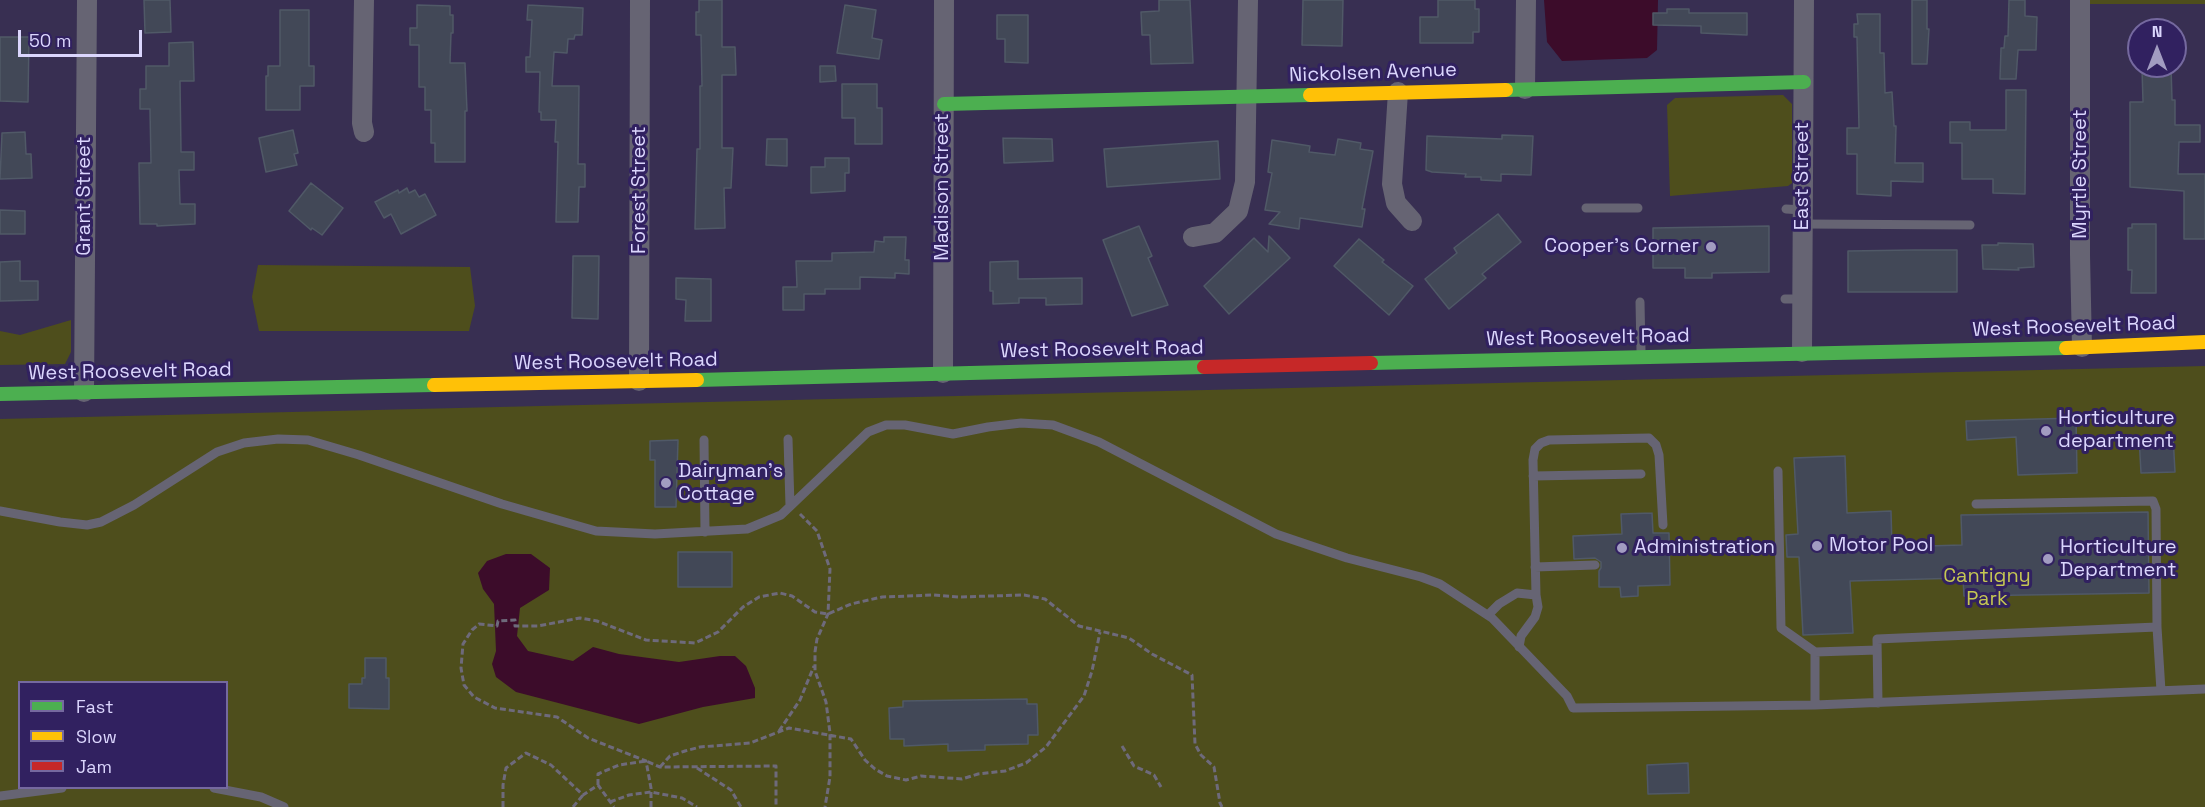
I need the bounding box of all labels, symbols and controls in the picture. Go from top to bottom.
scale bar [21,18,146,56]
north arrow [2127,18,2187,78]
text: N [2152,21,2162,42]
text: 50 m [29,29,71,52]
street label: Nickolsen Avenue [1289,58,1457,88]
street label: Myrtle Street [2069,109,2093,239]
street label: Madison Street [931,113,955,261]
street label: East Street [1791,122,1815,230]
street label: Forest Street [628,126,652,254]
street label: Grant Street [73,136,97,256]
place label: Cooper's Corner [1544,235,1699,259]
marker: Cooper's Corner [1704,240,1718,254]
street label: West Roosevelt Road [1972,311,2176,343]
street label: West Roosevelt Road [1486,324,1690,352]
street label: West Roosevelt Road [1000,336,1204,364]
street label: West Roosevelt Road [514,348,718,376]
street label: West Roosevelt Road [28,358,232,386]
place label: Horticulture department [2058,407,2175,454]
marker: Horticulture department [2039,424,2053,438]
place label: Dairyman's Cottage [678,460,783,507]
marker: Dairyman's Cottage [659,476,673,490]
place label: Motor Pool [1829,534,1933,558]
place label: Administration [1634,536,1775,560]
place label: Horticulture Department [2060,536,2177,583]
marker: Motor Pool [1810,539,1824,553]
marker: Administration [1615,541,1629,555]
marker: Horticulture Department [2041,552,2055,566]
park label: Cantigny Park [1943,565,2031,612]
legend [18,681,228,789]
text: Fast [76,695,113,718]
text: Slow [76,725,117,748]
text: Jam [76,755,112,778]

